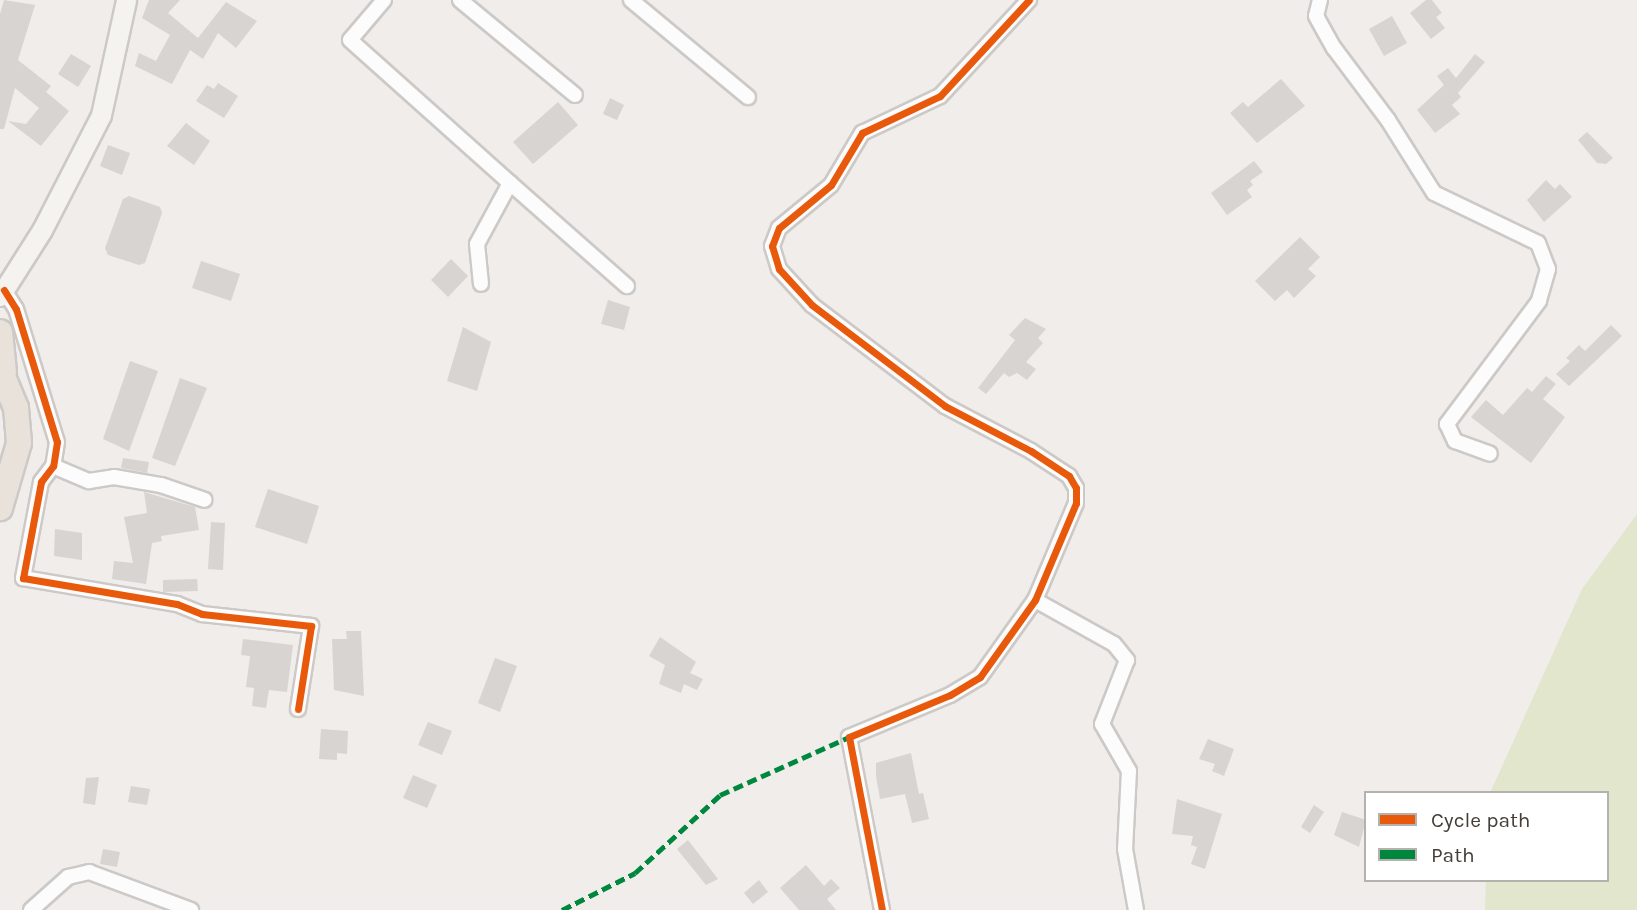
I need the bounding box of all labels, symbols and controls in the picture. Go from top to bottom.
legend [1364,791,1609,882]
text: Cycle path [1431,808,1531,832]
text: Path [1431,843,1475,867]

